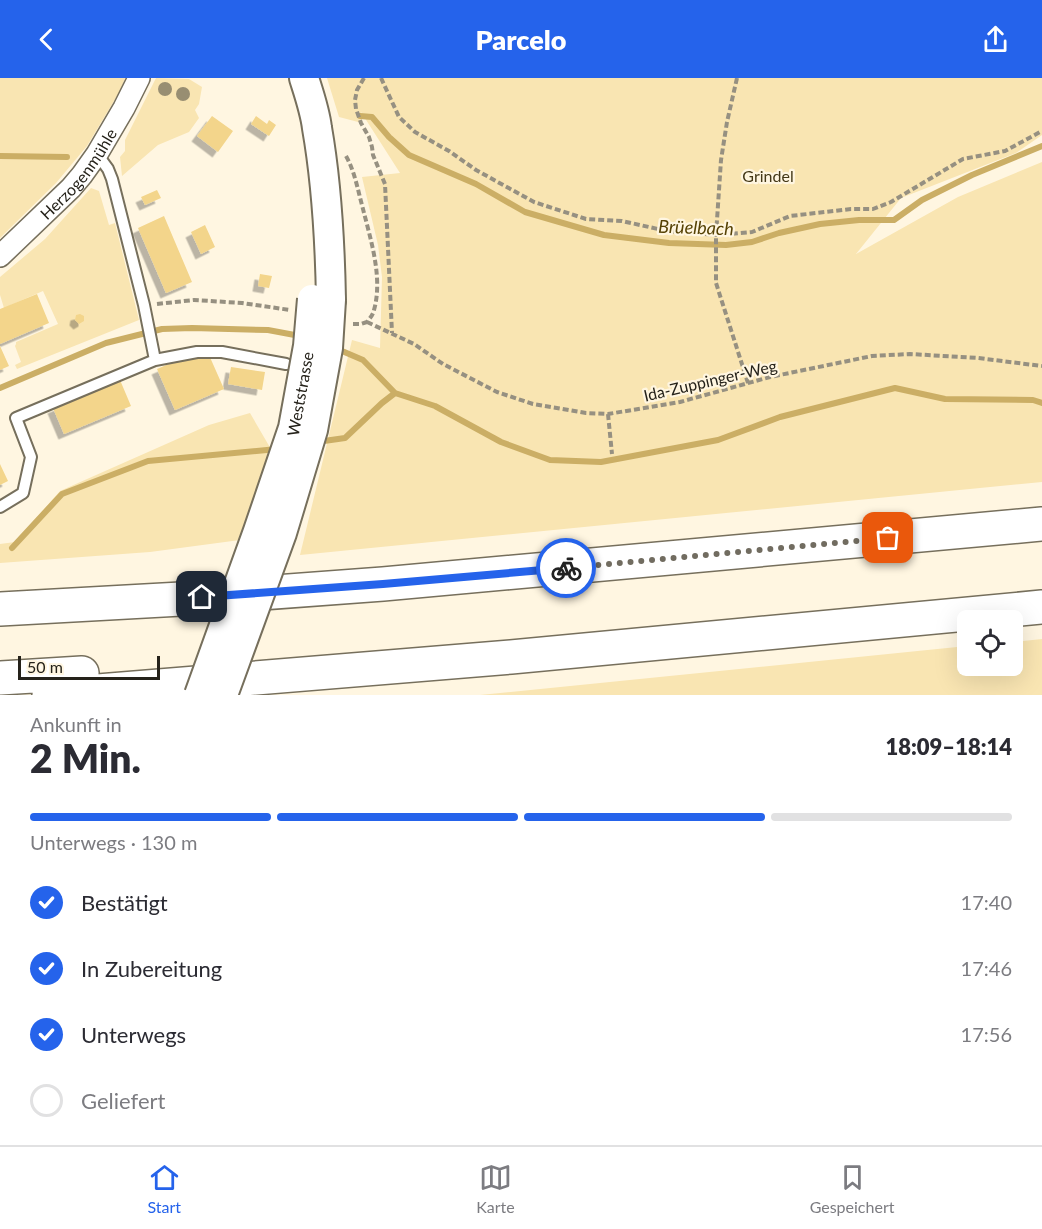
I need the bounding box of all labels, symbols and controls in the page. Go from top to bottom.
icon: back [30,23,63,56]
text: Parcelo [476,23,566,56]
icon: share [979,23,1012,56]
street label: Herzogenmühle [36,125,120,222]
park label: Grindel [742,166,794,185]
water label: Brüelbach [658,215,734,239]
street label: Weststrasse [282,350,316,437]
street label: Ida-Zuppinger-Weg [642,355,778,405]
pin [862,512,913,563]
icon: bag [871,521,904,554]
courier [536,538,596,598]
icon: bike [550,552,583,585]
pin [176,571,227,622]
icon: home [185,580,218,613]
map controls [957,610,1023,676]
button: locate [957,610,1023,676]
scale bar [18,653,160,680]
text: 50 m [27,657,63,676]
text: Ankunft in [30,712,122,736]
text: 18:09–18:14 [886,733,1012,760]
text: 2 Min. [30,735,141,781]
text: Unterwegs · 130 m [30,830,197,854]
icon: check [30,886,63,919]
text: Bestätigt [81,889,168,916]
text: 17:40 [961,890,1012,914]
icon: check [30,952,63,985]
text: In Zubereitung [81,955,222,982]
text: 17:46 [961,956,1012,980]
icon: check [30,1018,63,1051]
text: Unterwegs [81,1021,186,1048]
text: 17:56 [961,1022,1012,1046]
text: Geliefert [81,1087,165,1114]
tab: Start [148,1161,181,1216]
tab: Karte [476,1161,515,1216]
tab: Gespeichert [810,1161,894,1216]

